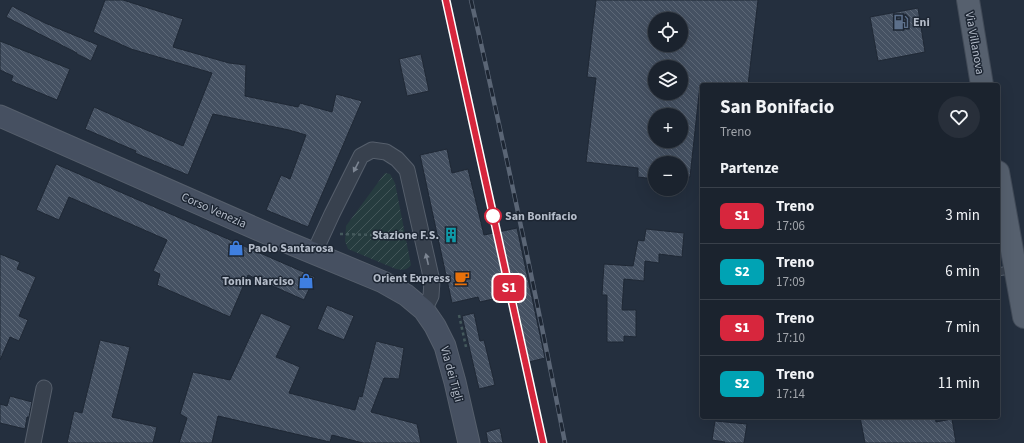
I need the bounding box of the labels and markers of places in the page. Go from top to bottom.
fuel station icon: Eni [892,13,910,31]
place label: Eni [913,14,930,31]
marker: San Bonifacio [484,207,502,225]
place label: San Bonifacio [505,208,577,225]
building icon: Stazione F.S. [442,226,460,244]
place label: Stazione F.S. [372,227,439,244]
shop icon: Paolo Santarosa [227,239,245,257]
place label: Paolo Santarosa [248,240,334,257]
cafe icon: Orient Express [453,269,471,287]
place label: Orient Express [373,270,450,287]
shop icon: Tonin Narciso [297,272,315,290]
place label: Tonin Narciso [222,273,294,290]

